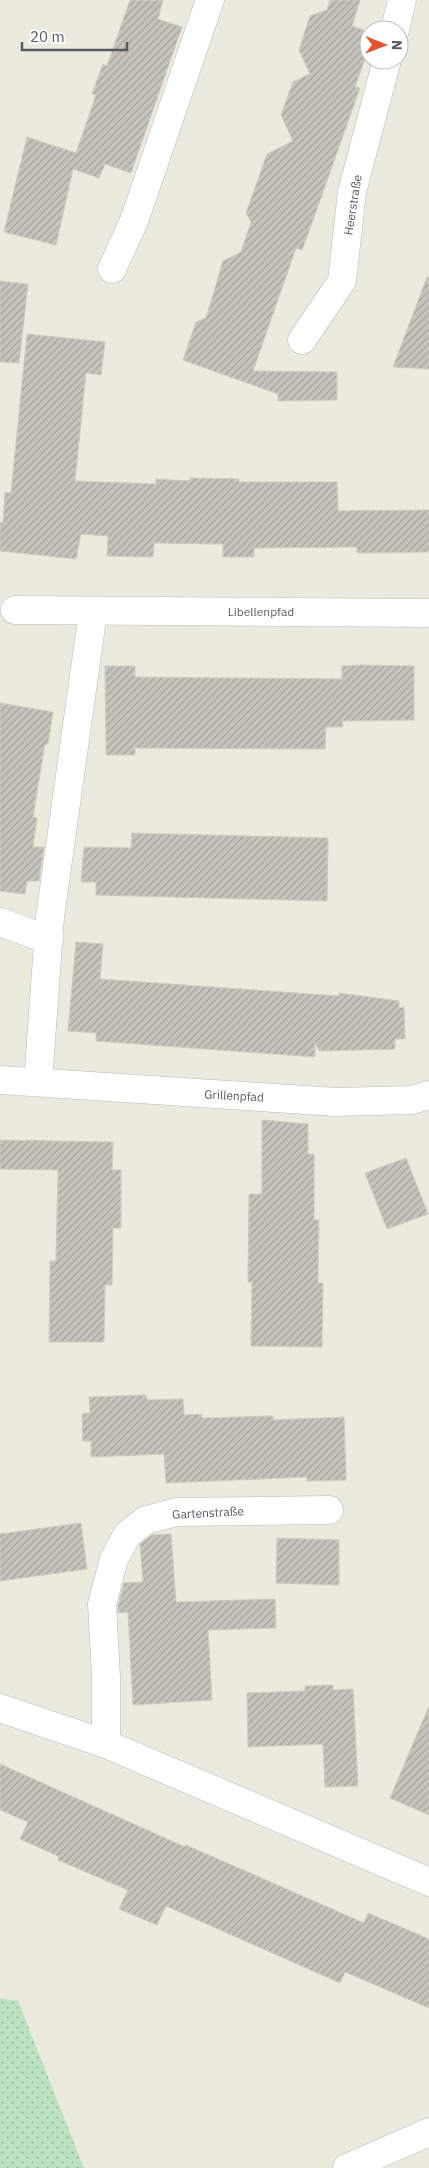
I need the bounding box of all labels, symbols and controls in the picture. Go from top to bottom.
scale bar [22,20,128,52]
north arrow [359,20,409,70]
text: 20 m [30,27,65,46]
text: N [388,40,406,50]
street label: Heerstraße [340,173,365,236]
street label: Libellenpfad [228,604,294,619]
street label: Grillenpfad [204,1086,264,1105]
street label: Gartenstraße [172,1503,245,1522]

